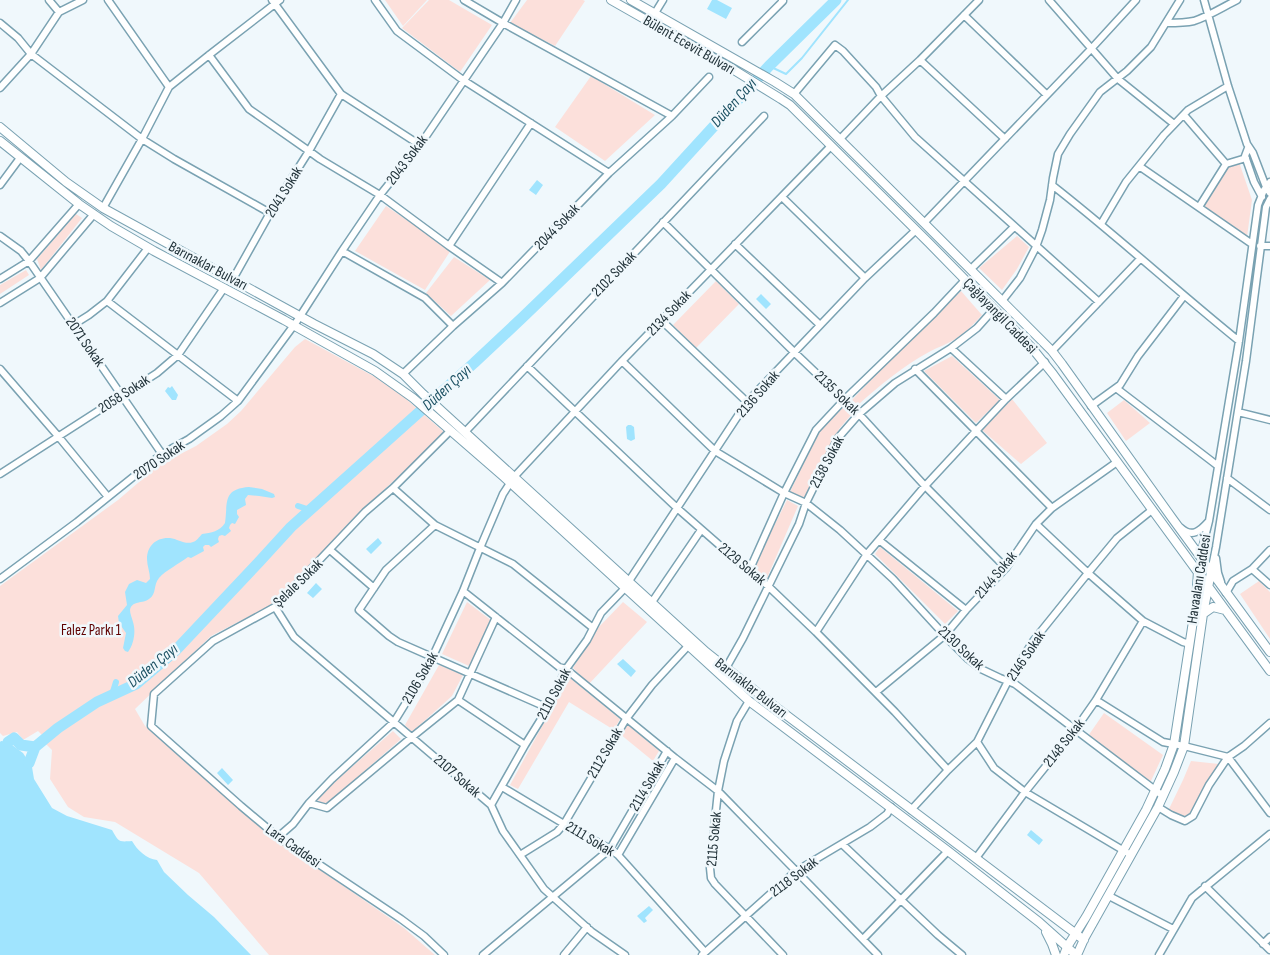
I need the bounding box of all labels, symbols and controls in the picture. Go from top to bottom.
street label: Bülent Ecevit Bulvarı [640,11,738,79]
water label: Düden Çayı [707,75,761,131]
street label: 2043 Sokak [382,131,432,189]
street label: 2041 Sokak [261,163,307,221]
street label: 2044 Sokak [530,199,584,254]
street label: Barınaklar Bulvarı [165,237,251,295]
street label: 2102 Sokak [587,247,641,301]
street label: Çağlayangil Caddesi [959,274,1041,358]
street label: 2134 Sokak [643,286,696,340]
street label: 2071 Sokak [61,313,109,371]
water label: Düden Çayı [419,361,475,415]
street label: 2136 Sokak [732,366,784,422]
street label: 2135 Sokak [810,367,864,419]
street label: 2058 Sokak [95,370,154,418]
street label: 2138 Sokak [805,432,849,491]
street label: 2070 Sokak [130,436,188,484]
street label: Havaalanı Caddesi [1183,533,1215,625]
street label: 2129 Sokak [714,538,770,590]
street label: 2144 Sokak [971,547,1022,603]
street label: Şelale Sokak [269,554,327,611]
park label: Falez Parkı 1 [61,621,122,640]
street label: 2130 Sokak [934,622,988,674]
street label: 2146 Sokak [1002,627,1050,685]
water label: Düden Çayı [124,640,182,692]
street label: 2106 Sokak [398,648,443,707]
street label: Barınaklar Bulvarı [711,654,791,722]
street label: 2110 Sokak [533,665,576,723]
street label: 2148 Sokak [1039,715,1089,771]
street label: 2112 Sokak [583,724,627,782]
street label: 2107 Sokak [429,750,485,802]
street label: 2114 Sokak [625,757,669,815]
street label: 2115 Sokak [702,811,726,867]
street label: 2111 Sokak [562,817,618,861]
street label: Lara Caddesi [262,820,324,872]
street label: 2118 Sokak [766,853,822,901]

